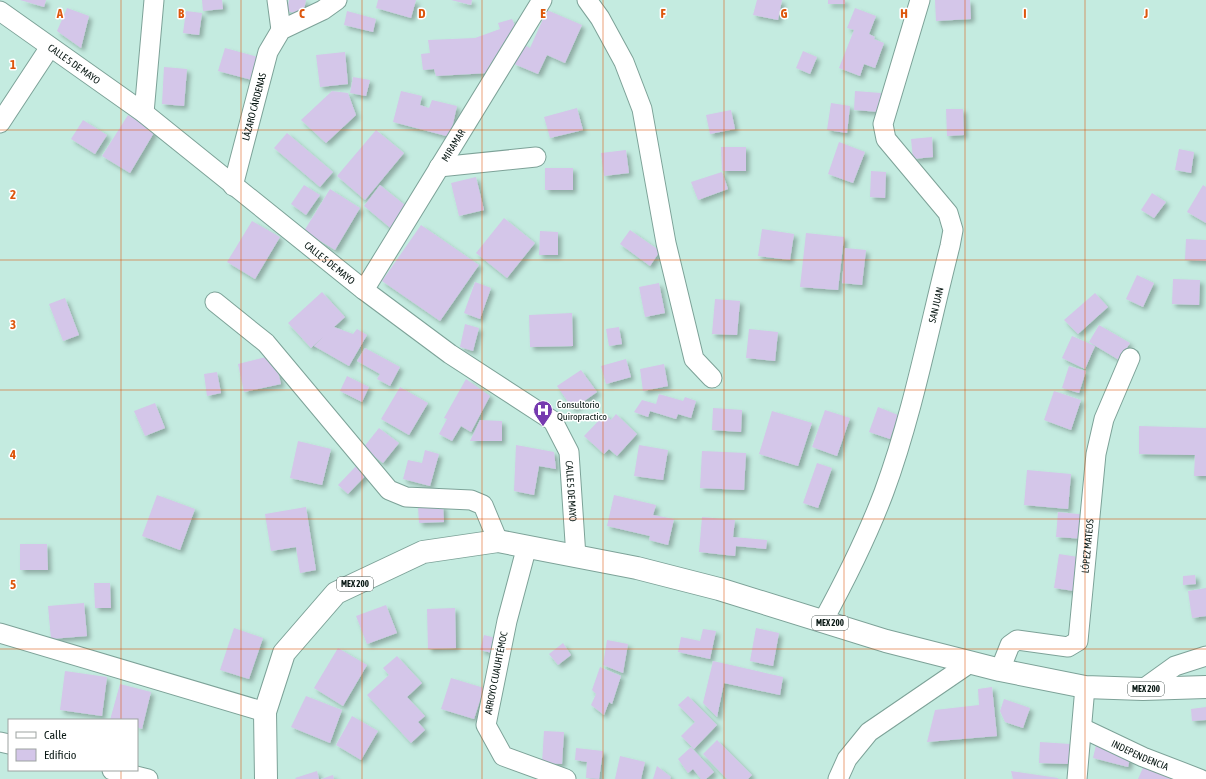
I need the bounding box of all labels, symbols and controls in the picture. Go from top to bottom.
text: A [56,6,64,21]
text: B [178,6,185,21]
text: C [299,6,305,21]
text: D [418,6,426,21]
text: E [540,6,546,21]
text: F [660,6,666,21]
text: G [781,6,788,21]
text: H [900,6,908,21]
text: I [1023,6,1027,21]
text: J [1143,6,1148,21]
street label: CALLE 5 DE MAYO [46,41,103,86]
text: 1 [10,57,16,72]
street label: LÁZARO CÁRDENAS [240,72,268,142]
street label: MIRAMAR [439,127,467,163]
text: 2 [10,187,16,202]
street label: CALLE 5 DE MAYO [303,239,357,286]
street label: SAN JUAN [926,286,945,324]
text: 3 [10,317,16,332]
hospital icon: Consultorio Quiropractico [532,399,554,427]
place label: Consultorio Quiropractico [557,399,607,422]
text: 4 [9,447,16,462]
street label: CALLE 5 DE MAYO [564,460,579,522]
street label: LÓPEZ MATEOS [1079,518,1095,574]
text: 5 [10,577,16,592]
road number: MEX 200 [337,577,373,591]
road number: MEX 200 [812,616,848,630]
street label: ARROYO CUAUHTÉMOC [483,630,510,715]
road number: MEX 200 [1128,682,1164,696]
legend [8,719,138,771]
text: Calle [44,728,67,742]
street label: INDEPENDENCIA [1110,737,1170,772]
text: Edificio [44,748,77,762]

